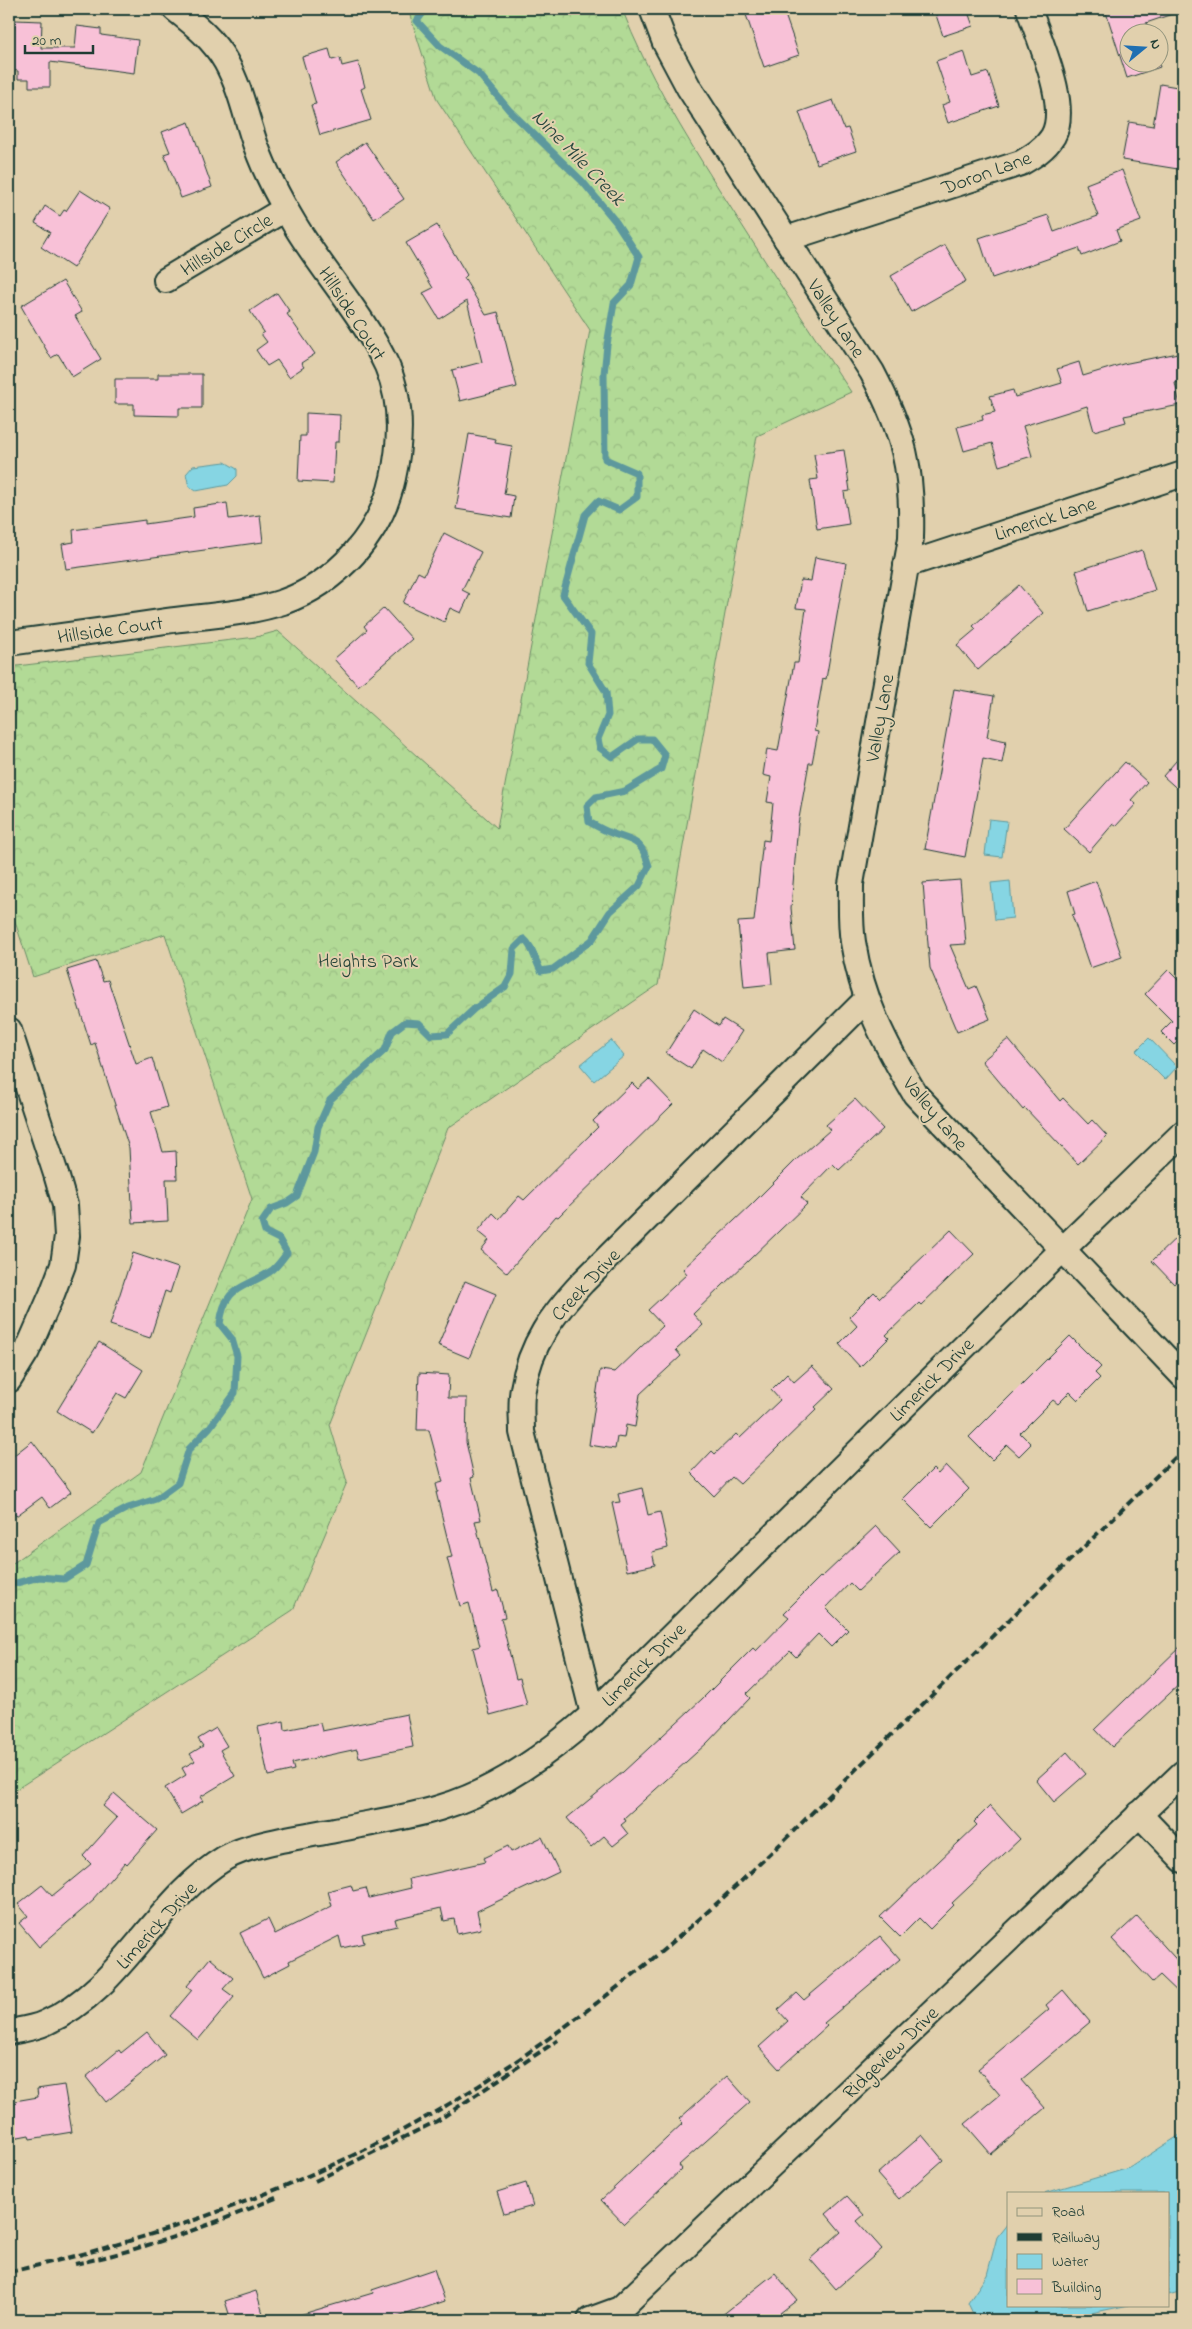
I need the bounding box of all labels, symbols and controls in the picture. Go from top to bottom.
scale bar [25,22,92,54]
north arrow [1120,22,1170,72]
text: 20 m [32,30,62,52]
text: N [1143,37,1166,52]
water label: Nine Mile Creek [524,103,632,214]
street label: Doron Lane [937,145,1036,204]
street label: Hillside Circle [176,207,279,285]
street label: Hillside Court [310,262,392,367]
street label: Valley Lane [798,273,871,365]
street label: Limerick Lane [991,490,1100,550]
street label: Hillside Court [56,610,165,653]
street label: Valley Lane [859,672,903,766]
park label: Heights Park [318,948,418,978]
street label: Valley Lane [894,1070,974,1158]
street label: Creek Drive [545,1243,628,1329]
street label: Limerick Drive [884,1332,982,1430]
street label: Limerick Drive [596,1617,694,1715]
street label: Limerick Drive [110,1876,205,1977]
street label: Ridgeview Drive [837,2000,947,2108]
legend [1007,2192,1170,2306]
text: Road [1052,2201,1085,2223]
text: Railway [1052,2227,1100,2250]
text: Water [1052,2251,1088,2273]
text: Building [1051,2277,1101,2300]

